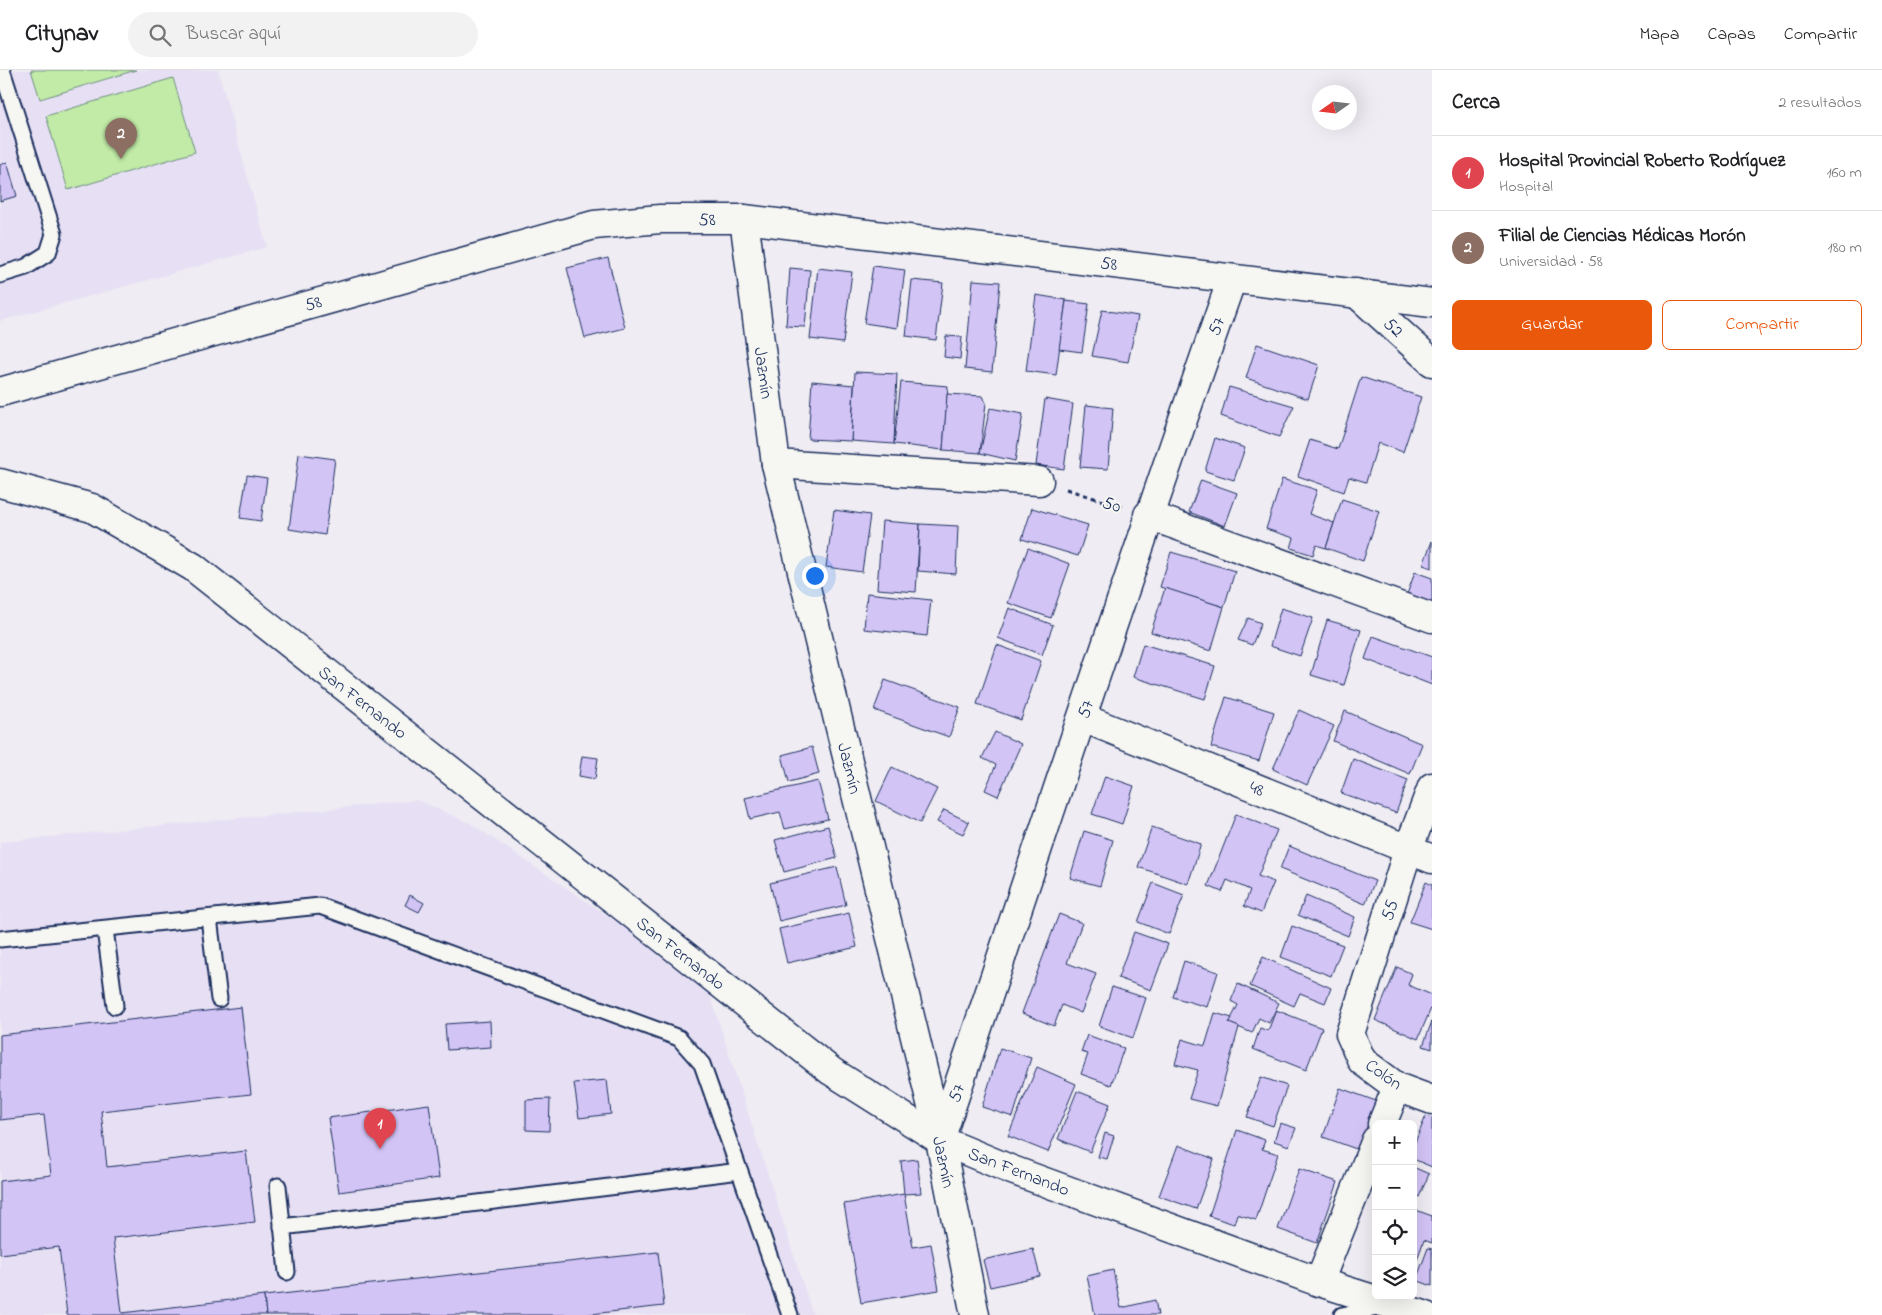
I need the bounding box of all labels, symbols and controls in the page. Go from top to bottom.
search box [128,12,478,57]
text: Citynav [25,17,98,52]
icon: search [146,21,174,49]
text: Buscar aquí [186,21,281,48]
text: Mapa [1639,22,1680,48]
text: Capas [1708,22,1756,48]
text: Compartir [1784,22,1857,48]
north arrow [1312,85,1357,130]
text: Cerca [1452,88,1500,118]
text: 2 resultados [1779,91,1862,115]
pin: 2 [105,118,137,159]
text: Hospital Provincial Roberto Rodríguez [1499,148,1785,175]
text: 1 [1465,161,1471,185]
text: 160 m [1827,161,1862,185]
text: Hospital [1499,175,1553,199]
street label: 58 [698,208,716,234]
text: Filial de Ciencias Médicas Morón [1499,223,1746,250]
text: 2 [1464,236,1472,260]
text: 180 m [1828,236,1862,260]
text: Universidad · 58 [1499,250,1603,274]
street label: 58 [1099,251,1119,279]
street label: 58 [302,290,326,320]
button: Guardar [1452,300,1652,350]
button: Compartir [1662,300,1862,350]
street label: 52 [1377,312,1409,345]
street label: 57 [1203,313,1233,339]
street label: Jazmín [746,346,779,401]
street label: 50 [1099,491,1124,521]
your location [802,563,828,589]
street label: San Fernando [312,660,412,747]
street label: 57 [1072,697,1102,722]
street label: Jazmín [829,740,867,797]
street label: 48 [1245,775,1268,805]
street label: 55 [1375,897,1406,924]
street label: San Fernando [630,911,730,998]
street label: Colón [1359,1054,1407,1098]
street label: 57 [943,1080,973,1106]
pin: 1 [364,1108,396,1149]
map controls [1372,1120,1417,1300]
button: + [1372,1120,1417,1165]
street label: Jazmín [924,1134,960,1191]
street label: San Fernando [964,1142,1073,1204]
button: − [1372,1165,1417,1210]
button: locate [1372,1210,1417,1255]
button: layers [1372,1255,1417,1300]

